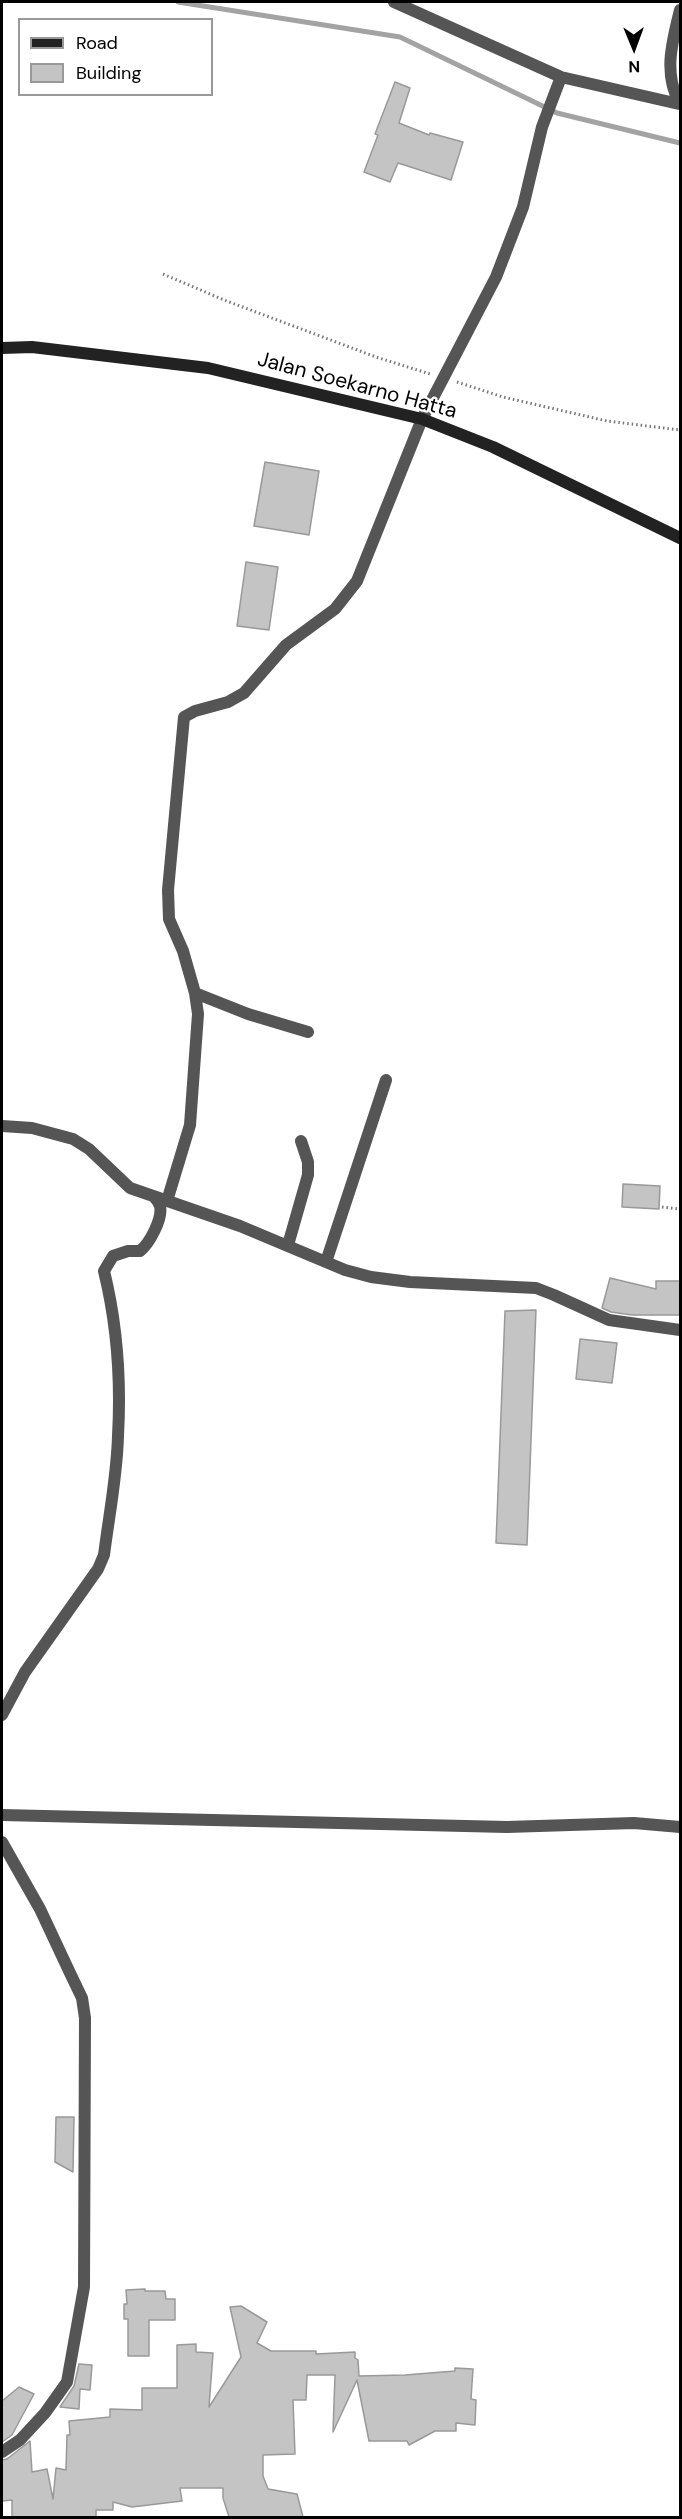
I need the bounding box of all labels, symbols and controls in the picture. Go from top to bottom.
legend [18,18,213,96]
north arrow [604,18,664,78]
text: Road [76,31,118,55]
text: N [628,56,640,77]
text: Building [76,61,141,85]
street label: Jalan Soekarno Hatta [255,347,459,425]

